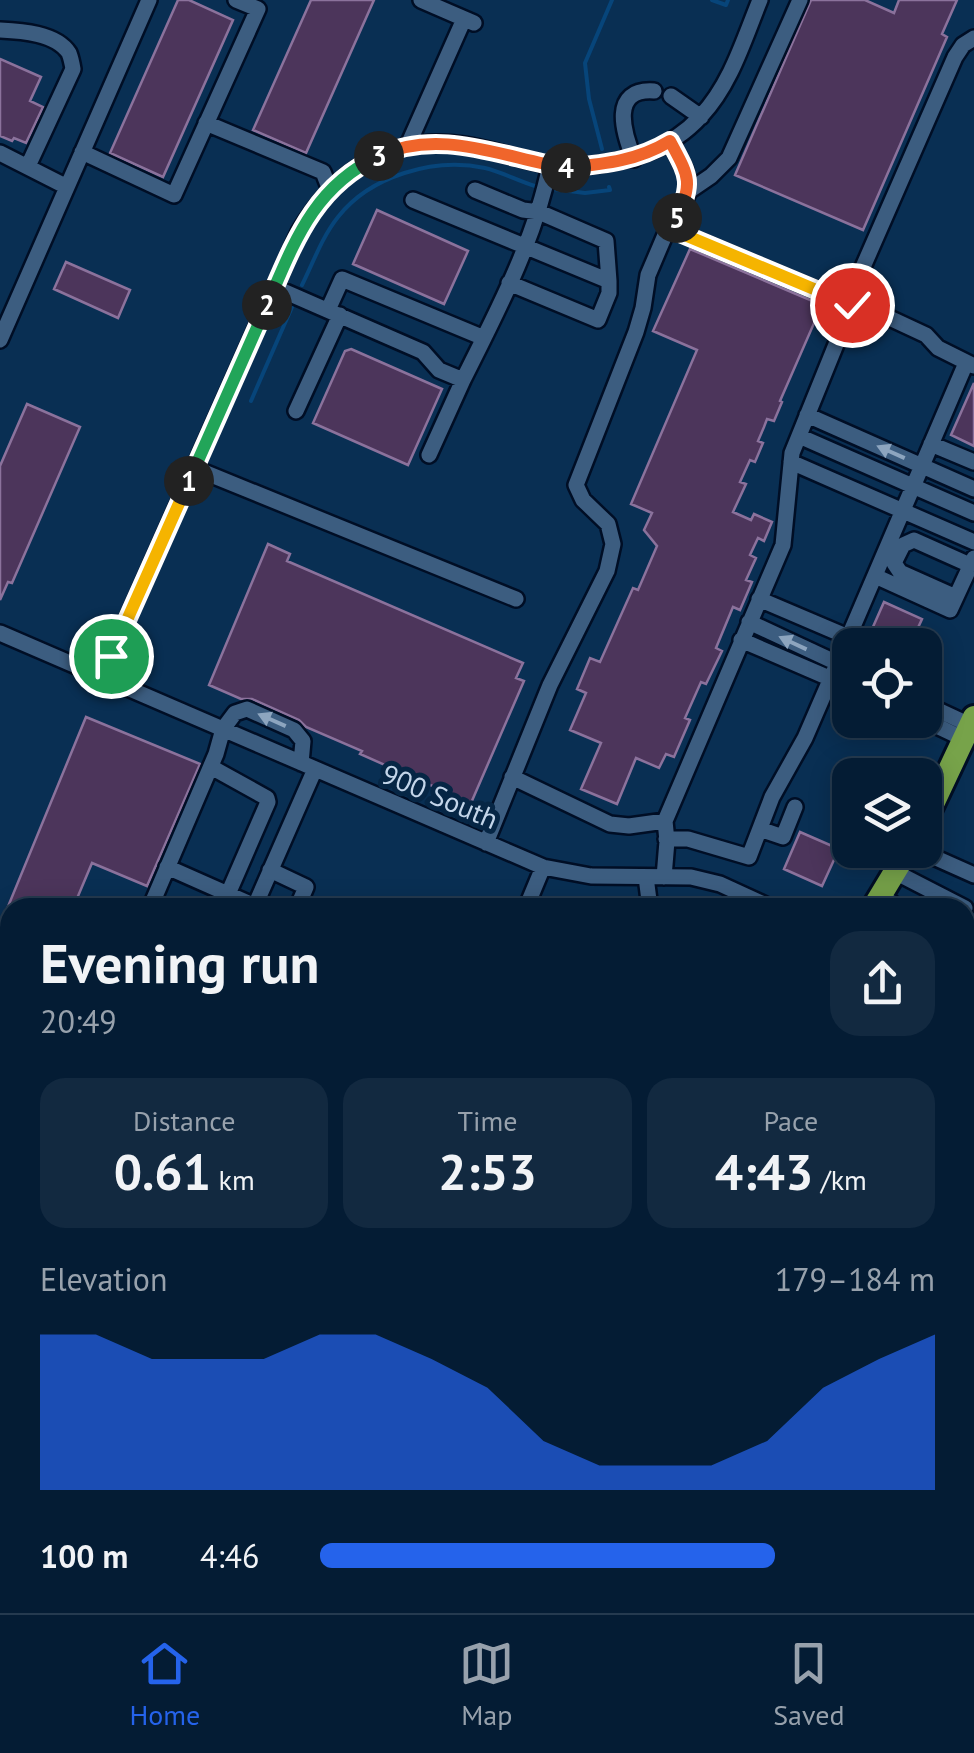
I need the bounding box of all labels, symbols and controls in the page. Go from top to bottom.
pin: 3 [354,131,404,181]
text: 3 [371,137,387,174]
pin: 4 [541,143,591,193]
text: 4 [558,149,574,186]
pin: 5 [652,193,702,243]
text: 5 [669,199,685,236]
pin [810,263,895,348]
icon: check [825,278,880,333]
pin: 2 [242,280,292,330]
text: 2 [259,286,275,323]
one-way arrow [876,444,906,460]
pin: 1 [164,456,214,506]
text: 1 [181,462,197,499]
pin [69,614,154,699]
map controls [832,628,942,868]
button: locate [832,628,942,738]
icon: arrive [84,629,139,684]
one-way arrow [778,634,807,651]
one-way arrow [257,712,287,728]
street label: 900 South [376,755,504,837]
button: layers [832,758,942,868]
text: Evening run [40,927,320,998]
button: share [830,931,935,1036]
text: 20:49 [40,1000,117,1042]
text: Distance [133,1102,235,1139]
text: Time [457,1102,518,1139]
text: Pace [763,1102,818,1139]
text: 0.61 [114,1139,211,1204]
text: 2:53 [438,1139,537,1204]
text: 4:43 [715,1139,813,1204]
text: km [211,1161,255,1198]
text: /km [813,1161,867,1198]
text: Elevation [40,1258,167,1300]
text: 179–184 m [775,1258,935,1300]
text: 100 m [40,1535,128,1577]
text: 4:46 [200,1535,259,1577]
tab: Home [129,1636,200,1733]
tab: Map [459,1636,514,1733]
tab: Saved [773,1636,844,1733]

